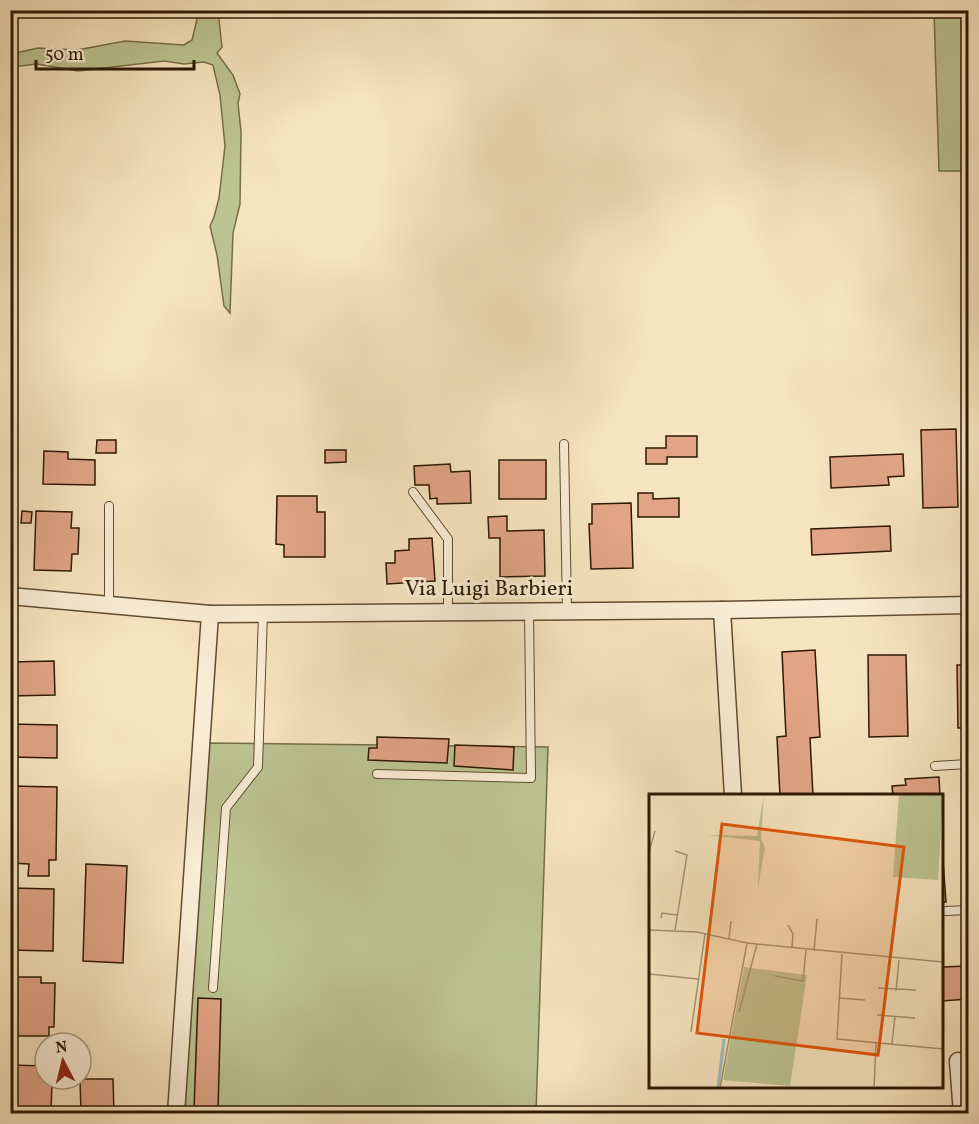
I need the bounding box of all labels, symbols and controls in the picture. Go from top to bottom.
scale bar [36,33,194,71]
text: 50 m [45,43,84,68]
street label: Via Luigi Barbieri [405,574,573,605]
inset map [649,794,943,1088]
north arrow [33,1031,93,1091]
text: N [54,1036,69,1060]

